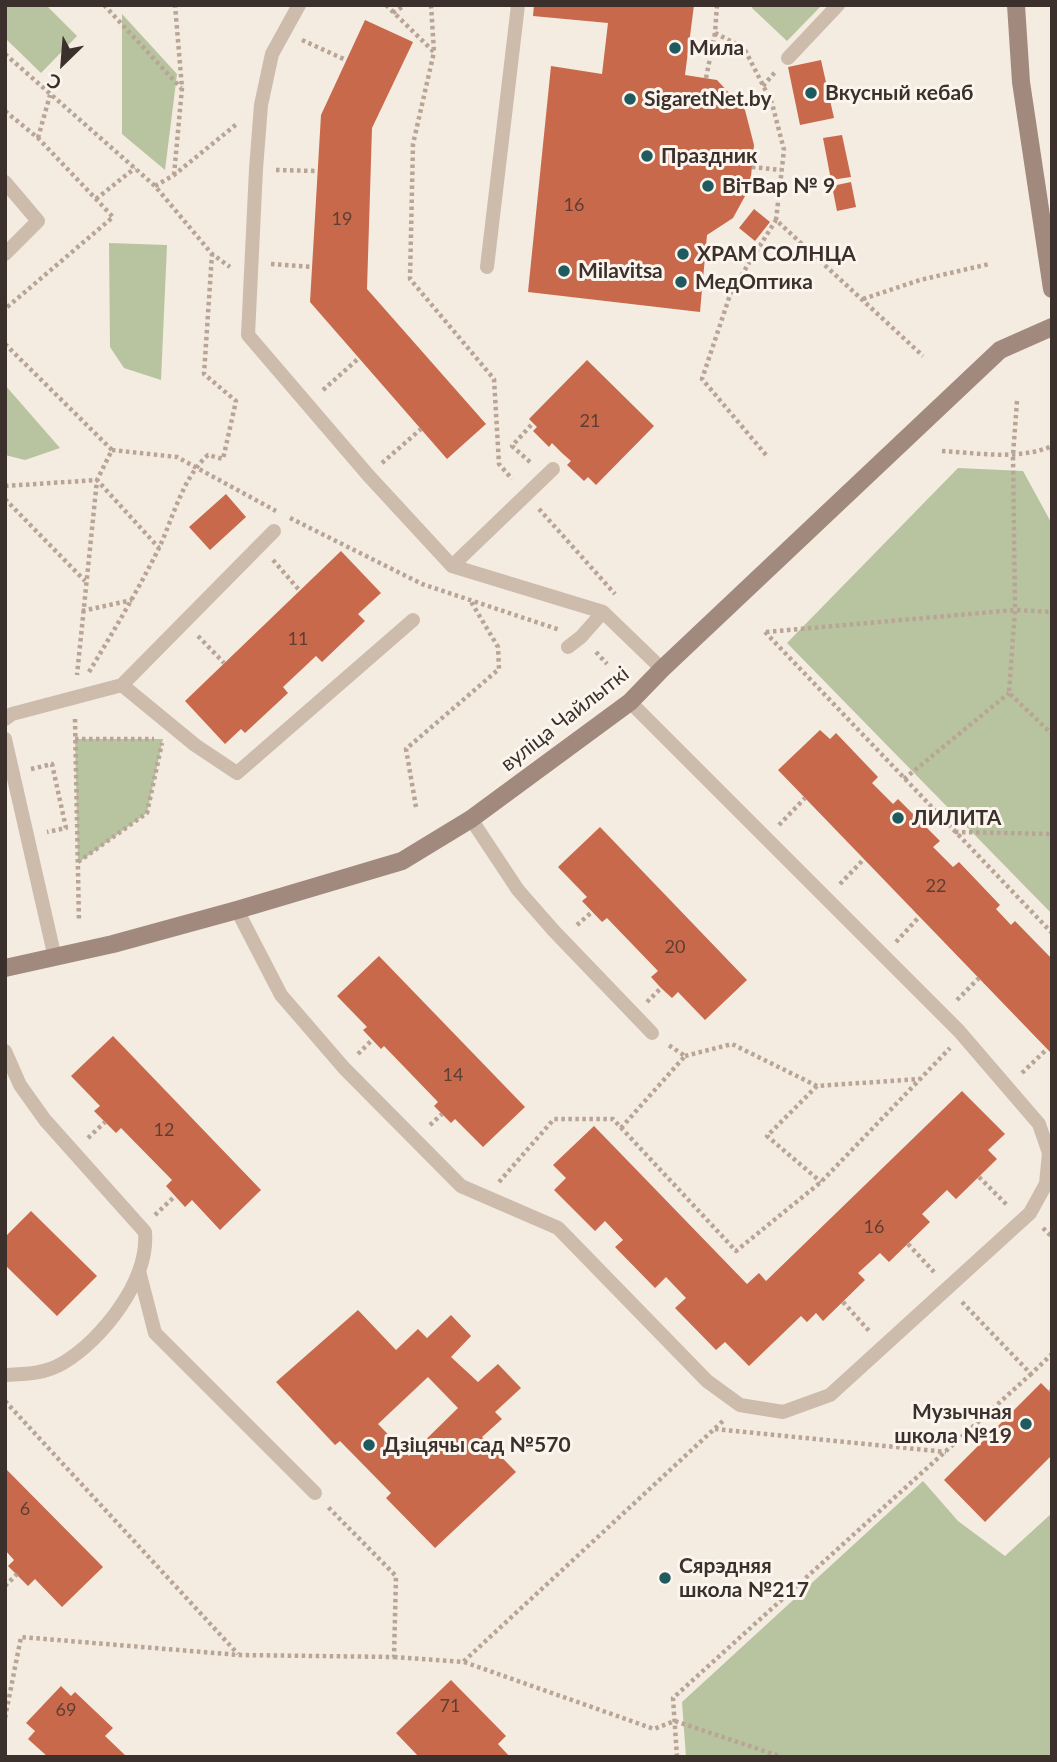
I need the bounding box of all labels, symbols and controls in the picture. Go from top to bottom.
north arrow [28,28,98,98]
place label: Мила [689,35,744,61]
marker: Мила [667,40,683,56]
text: С [43,69,64,96]
place label: Вкусный кебаб [825,80,973,106]
marker: Вкусный кебаб [803,85,819,101]
place label: SigaretNet.by [644,86,771,112]
marker: SigaretNet.by [622,91,638,107]
place label: Праздник [661,143,757,169]
marker: Праздник [639,148,655,164]
place label: ВітВар № 9 [722,173,835,199]
marker: ВітВар № 9 [700,178,716,194]
house number: 16 [564,194,584,216]
house number: 19 [332,208,352,230]
place label: ХРАМ СОЛНЦА [697,241,856,267]
marker: ХРАМ СОЛНЦА [675,246,691,262]
place label: Milavitsa [578,258,663,284]
marker: Milavitsa [556,263,572,279]
place label: МедОптика [695,269,813,295]
marker: МедОптика [673,274,689,290]
house number: 21 [580,410,600,432]
house number: 11 [288,628,308,650]
street label: вуліца Чайлыткі [496,661,634,777]
place label: ЛИЛИТА [912,805,1001,831]
marker: ЛИЛИТА [890,810,906,826]
house number: 22 [926,875,946,897]
house number: 20 [665,936,685,958]
house number: 14 [443,1064,463,1086]
house number: 12 [154,1119,174,1141]
house number: 16 [864,1216,884,1238]
place label: Музычная школа №19 [894,1399,1012,1449]
marker: Музычная школа №19 [1018,1416,1034,1432]
place label: Дзіцячы сад №570 [383,1432,571,1458]
marker: Дзіцячы сад №570 [361,1437,377,1453]
house number: 6 [20,1498,30,1520]
place label: Сярэдняя школа №217 [679,1553,809,1603]
marker: Сярэдняя школа №217 [657,1570,673,1586]
house number: 71 [440,1695,460,1717]
house number: 69 [56,1699,76,1721]

